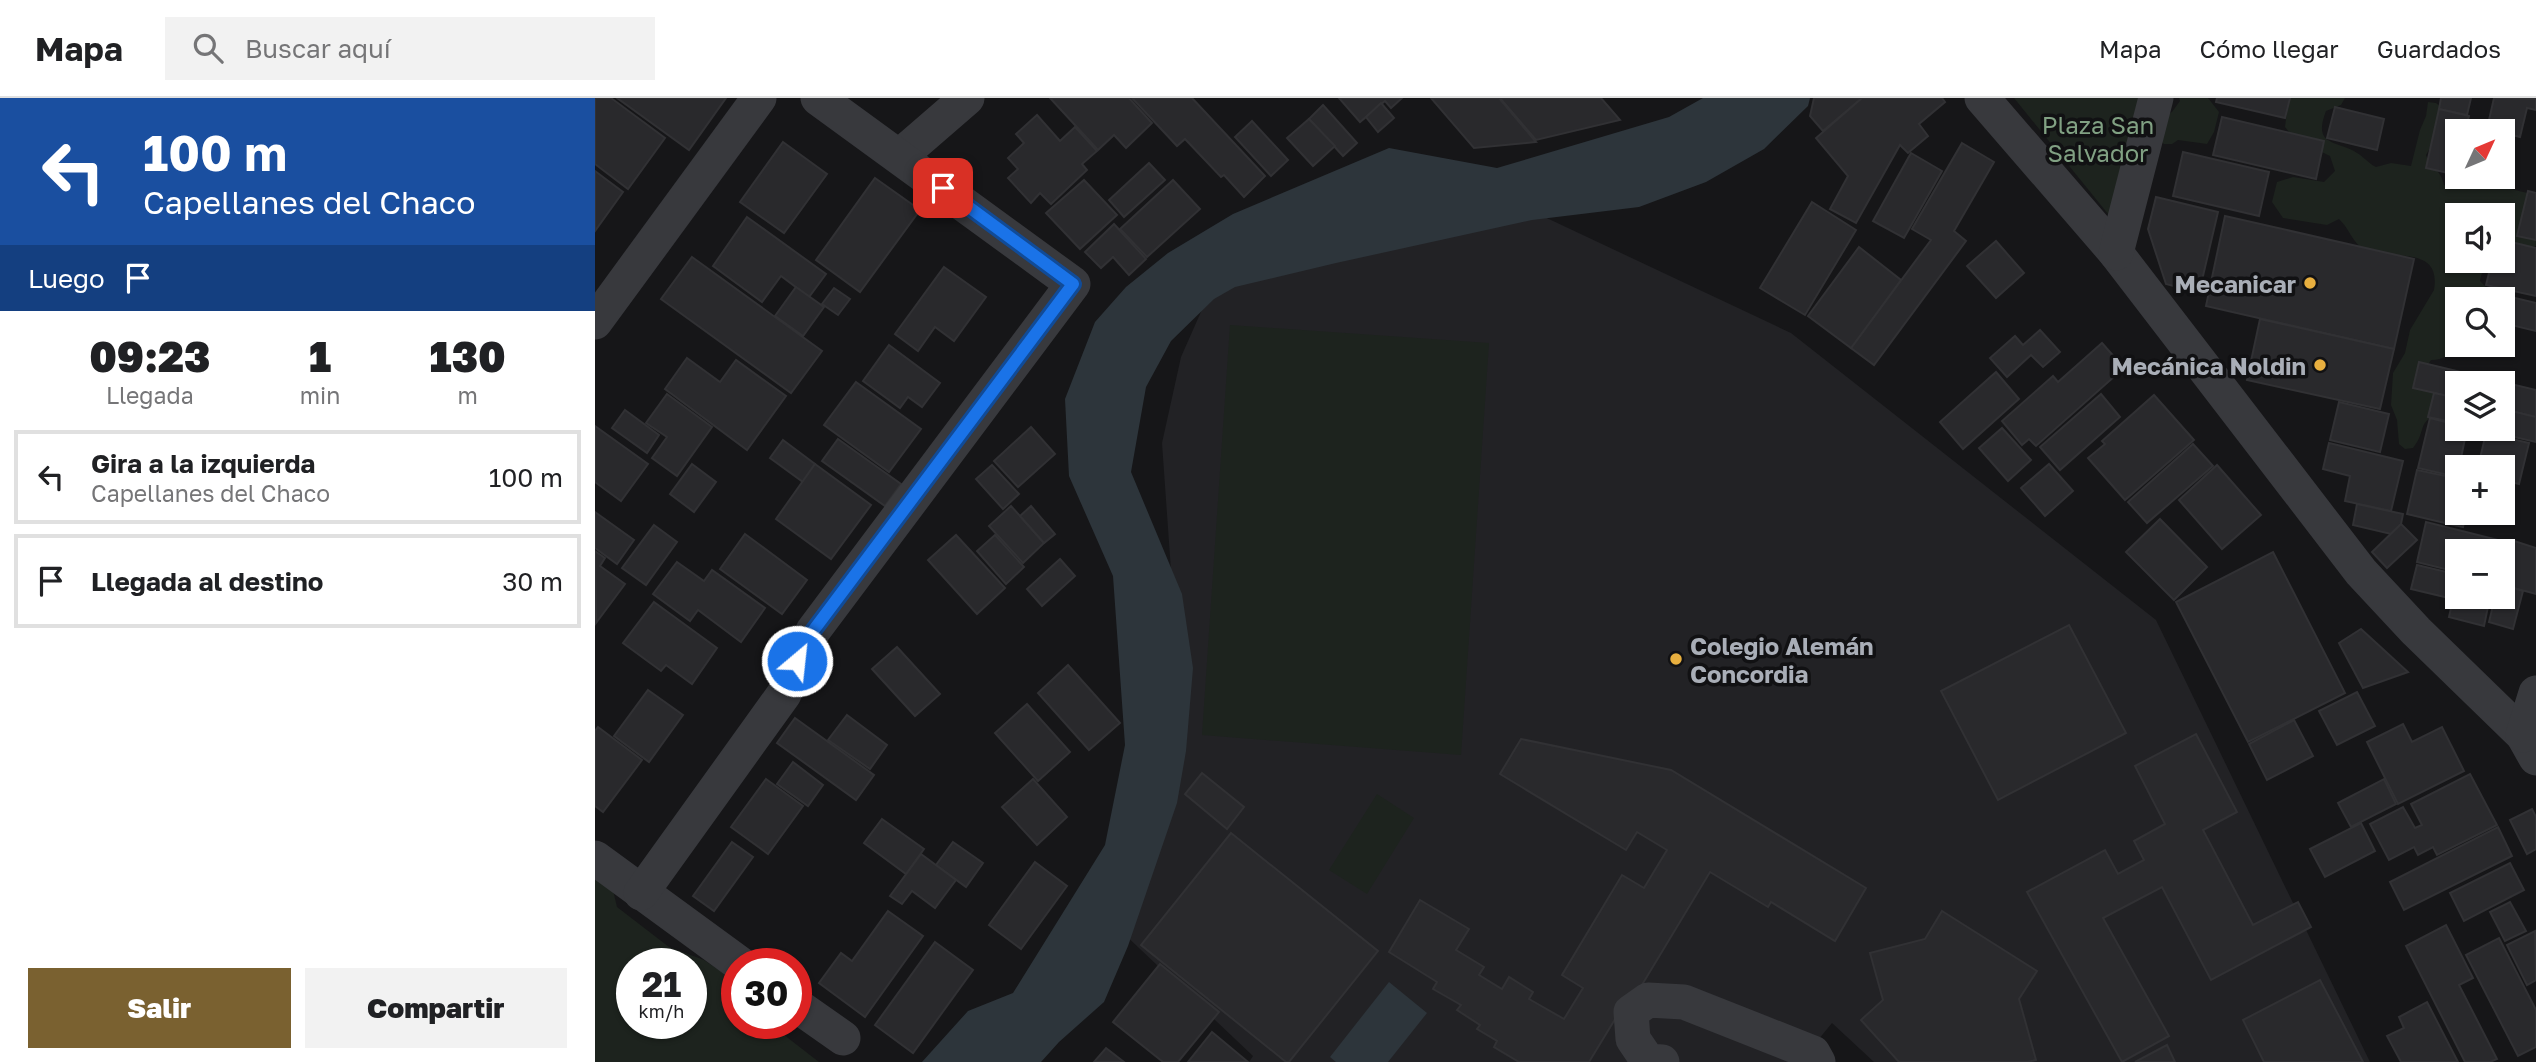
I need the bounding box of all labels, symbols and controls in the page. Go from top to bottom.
search box [165,17,655,80]
text: Mapa [35,29,123,68]
icon: search [189,29,227,67]
text: Buscar aquí [245,33,391,64]
text: Mapa [2099,34,2162,63]
text: Cómo llegar [2200,34,2339,63]
text: Guardados [2377,34,2501,63]
park label: Plaza San Salvador [2042,110,2154,167]
north arrow [2445,119,2515,189]
map controls [2445,119,2515,609]
text: 100 m [143,123,287,182]
icon: left [28,126,119,217]
pin [913,158,973,218]
icon: arrive [924,169,962,207]
text: Capellanes del Chaco [143,183,475,221]
button: sound [2445,203,2515,273]
icon: arrive [119,259,157,297]
text: Luego [28,263,105,294]
place label: Mecanicar [2175,269,2296,298]
marker: Mecanicar [2302,275,2318,291]
button: search [2445,287,2515,357]
text: 09:23 [89,331,211,381]
text: 1 [309,331,331,381]
text: 130 [429,331,506,381]
place label: Mecánica Noldin [2112,351,2306,380]
marker: Mecánica Noldin [2312,357,2328,373]
button: layers [2445,371,2515,441]
text: Llegada [106,381,194,409]
text: min [300,381,340,409]
text: m [457,381,478,409]
text: Gira a la izquierda [91,448,315,479]
button: + [2445,455,2515,525]
icon: left [32,458,70,496]
text: 100 m [489,462,563,493]
text: Capellanes del Chaco [91,479,330,507]
button: − [2445,539,2515,609]
icon: arrive [32,562,70,600]
text: Llegada al destino [91,566,323,597]
text: 30 m [502,566,563,597]
position arrow [760,624,834,698]
place label: Colegio Alemán Concordia [1690,631,1874,688]
marker: Colegio Alemán Concordia [1668,651,1684,667]
speed limit sign: 30 [721,948,812,1039]
text: 21 [642,963,681,1005]
button: Salir [28,968,291,1048]
button: Compartir [305,968,567,1048]
text: km/h [639,1000,684,1022]

